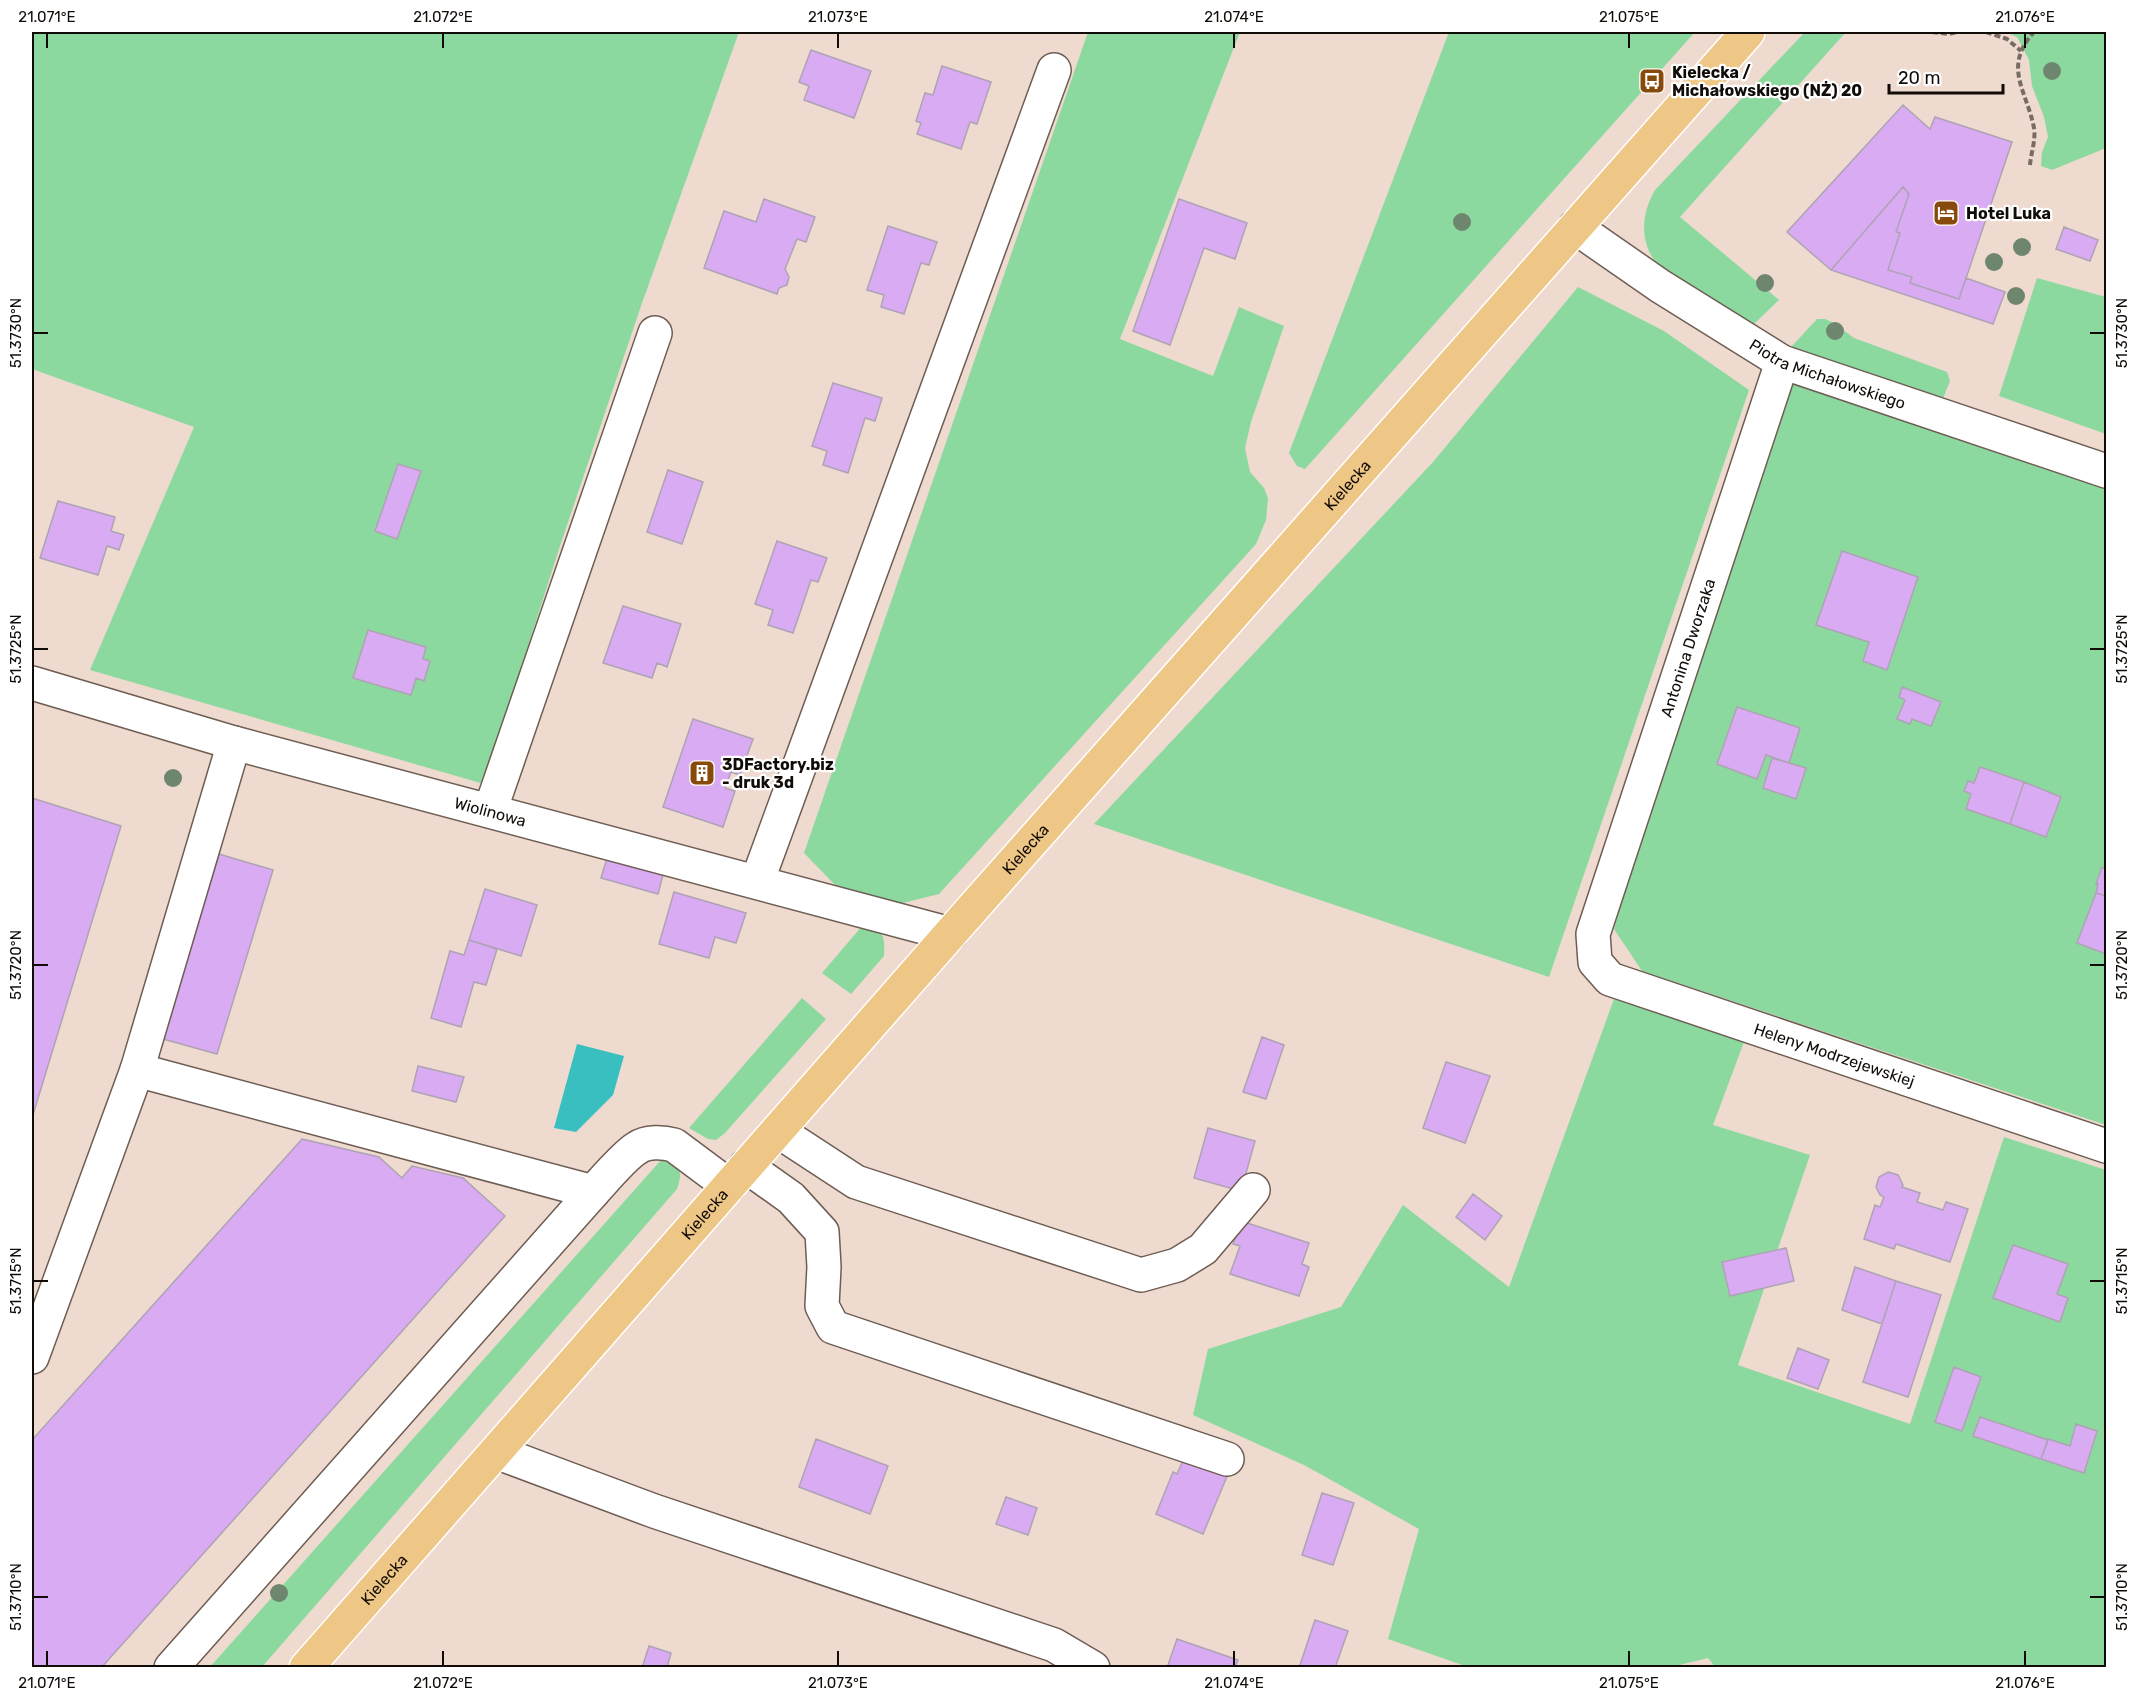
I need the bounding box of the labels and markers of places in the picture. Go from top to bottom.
place label: Kielecka / Michałowskiego (NŻ) 20 [1672,63,1862,100]
bus stop icon: Kielecka / Michałowskiego (NŻ) 20 [1637,66,1667,96]
hotel icon: Hotel Luka [1931,198,1961,228]
place label: Hotel Luka [1966,204,2051,223]
place label: 3DFactory.biz - druk 3d [722,755,834,792]
building icon: 3DFactory.biz - druk 3d [687,758,717,788]

